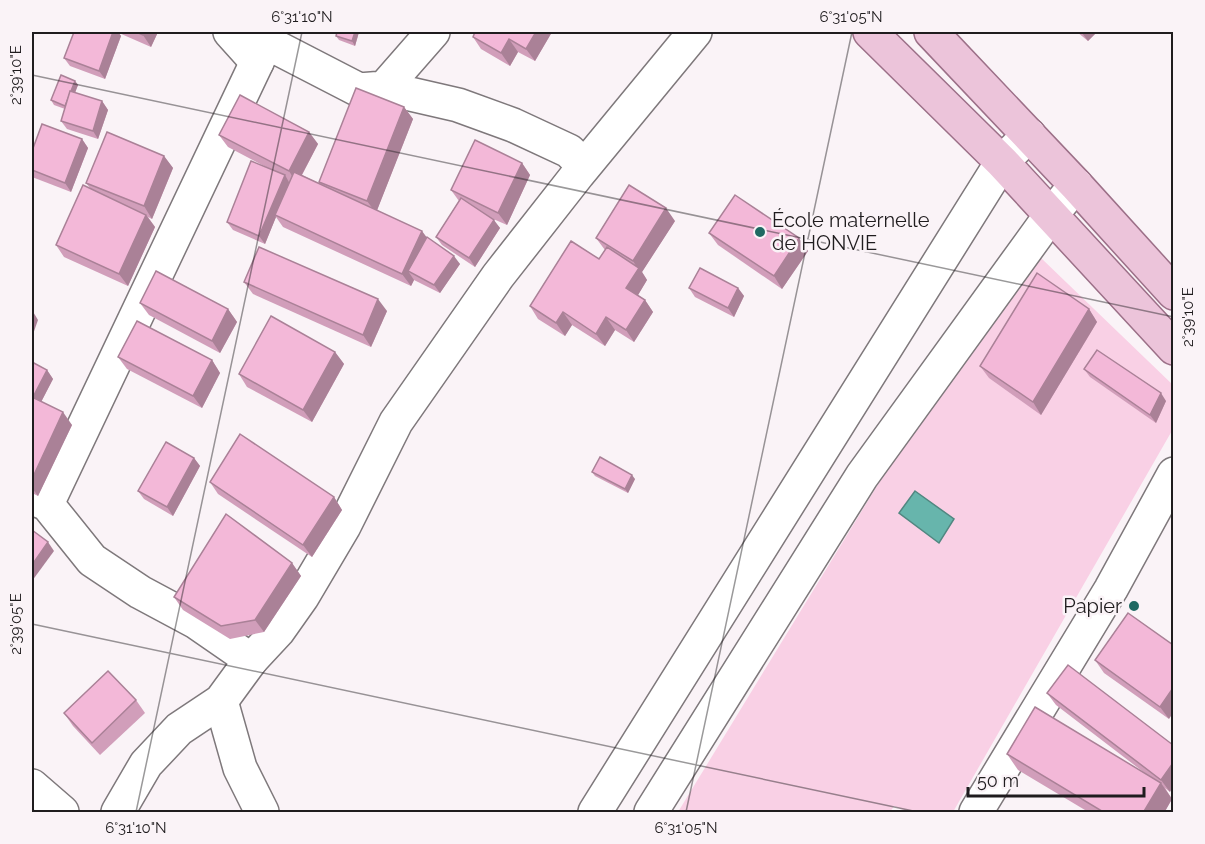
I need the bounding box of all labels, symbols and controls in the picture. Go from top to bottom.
text: 6°31'10"N [271,8,333,26]
text: 6°31'05"N [819,8,883,26]
text: 2°39'10"E [7,45,25,105]
place label: École maternelle de HONVIE [772,208,930,255]
marker: École maternelle de HONVIE [753,225,767,239]
text: 2°39'10"E [1179,287,1197,347]
text: 2°39'05"E [7,593,25,655]
place label: Papier [1063,594,1122,618]
marker: Papier [1127,599,1141,613]
scale bar [968,760,1144,798]
text: 50 m [977,770,1019,791]
text: 6°31'10"N [105,819,167,837]
text: 6°31'05"N [654,819,718,837]

